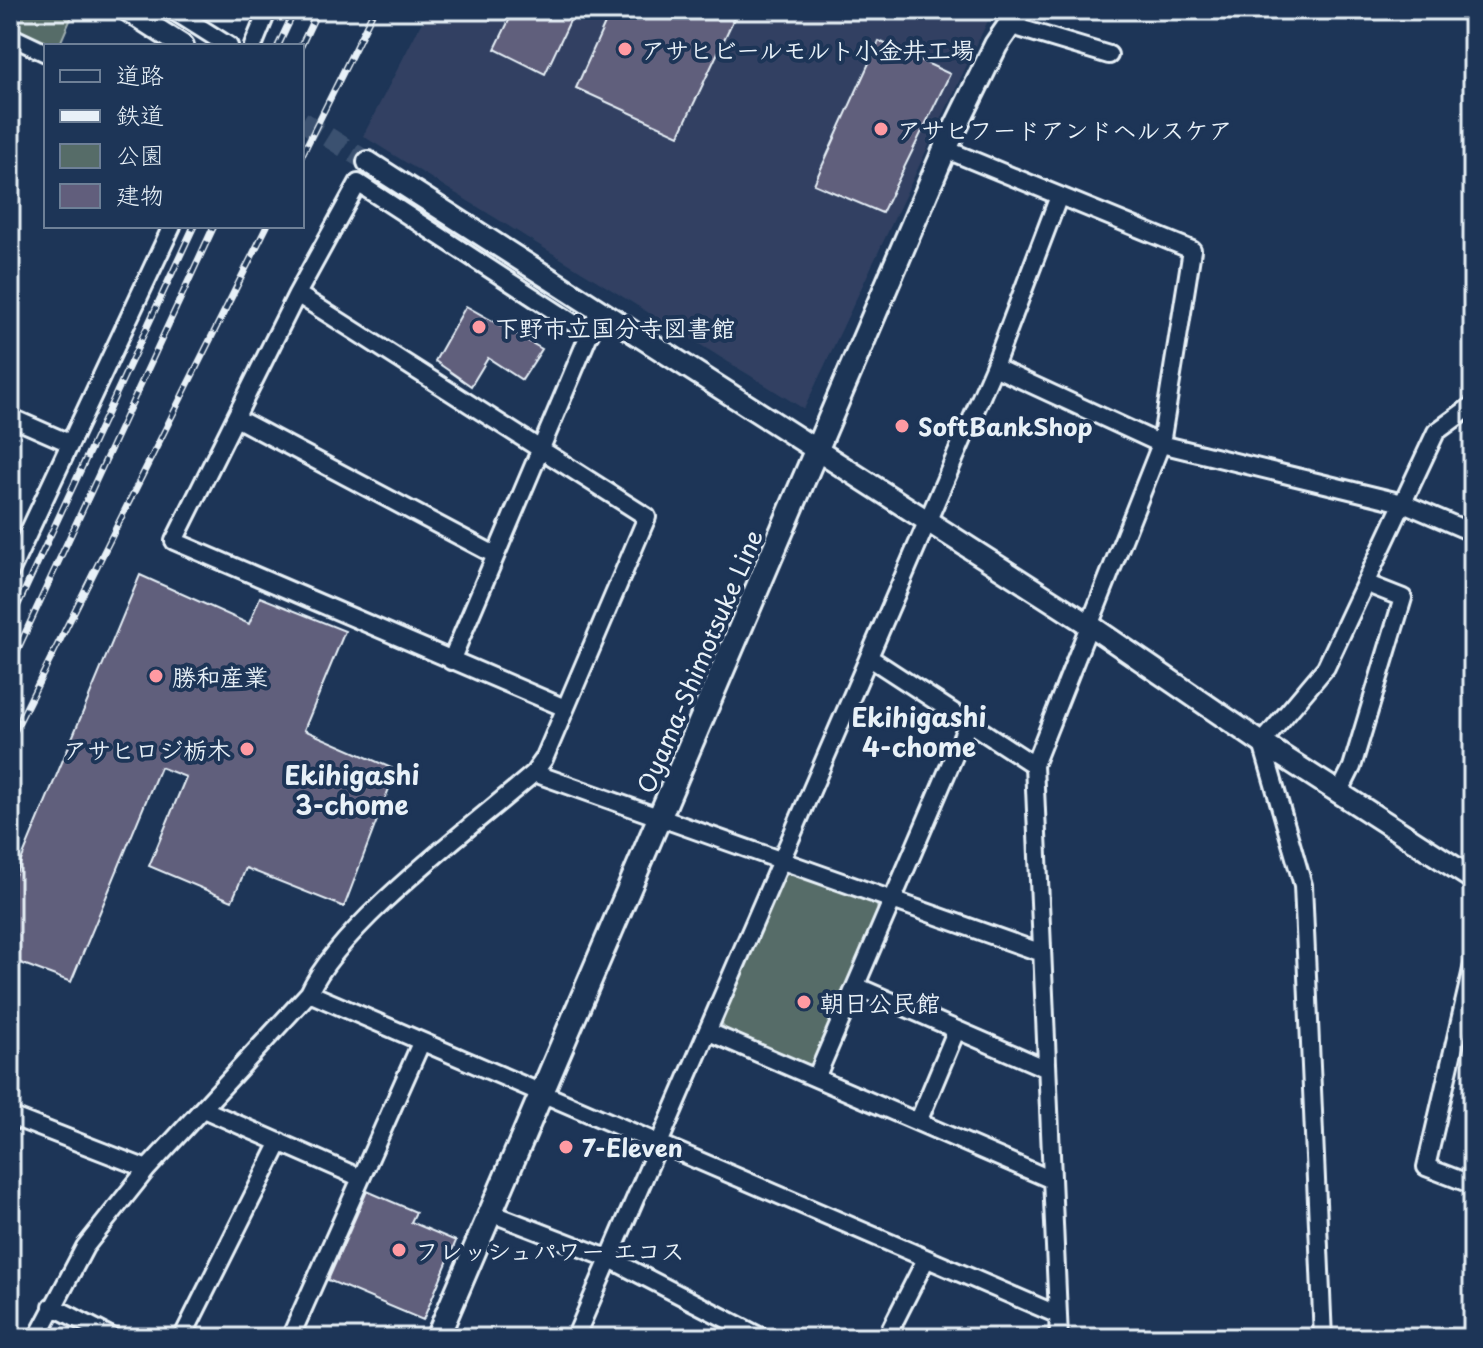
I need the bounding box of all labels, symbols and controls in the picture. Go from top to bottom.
place label: アサヒビールモルト小金井工場 [641,31,975,67]
marker: アサヒビールモルト小金井工場 [616,40,634,58]
legend [44,44,304,228]
text: 道路 [116,56,164,92]
text: 鉄道 [116,96,164,132]
place label: アサヒフードアンドヘルスケア [897,111,1233,147]
marker: アサヒフードアンドヘルスケア [872,120,890,138]
text: 公園 [116,136,164,172]
text: 建物 [116,176,164,212]
place label: 下野市立国分寺図書館 [495,309,735,345]
marker: 下野市立国分寺図書館 [470,318,488,336]
place label: SoftBankShop [918,408,1092,444]
marker: SoftBankShop [893,417,911,435]
street label: Oyama-Shimotsuke Line [627,523,771,799]
place label: 勝和産業 [172,658,268,694]
marker: 勝和産業 [147,667,165,685]
district label: Ekihigashi 4-chome [852,697,986,766]
place label: アサヒロジ栃木 [63,731,231,767]
marker: アサヒロジ栃木 [238,740,256,758]
district label: Ekihigashi 3-chome [285,755,419,824]
place label: 朝日公民館 [820,984,940,1020]
marker: 朝日公民館 [795,993,813,1011]
place label: 7-Eleven [582,1129,683,1165]
marker: 7-Eleven [557,1138,575,1156]
place label: フレッシュパワー エコス [415,1232,685,1268]
marker: フレッシュパワー エコス [390,1241,408,1259]

